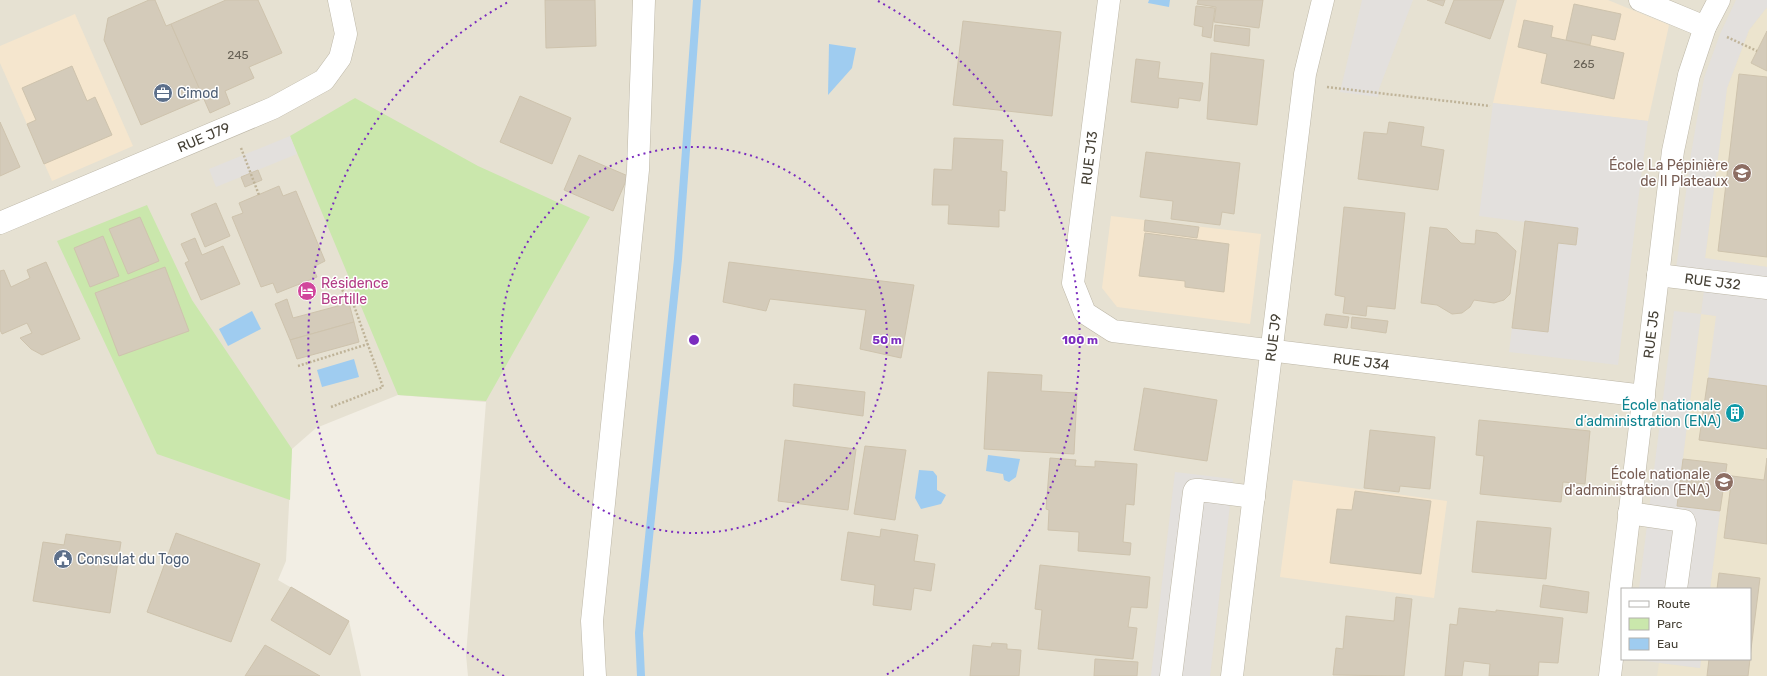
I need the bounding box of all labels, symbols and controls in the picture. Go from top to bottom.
house number: 245 [227,48,249,62]
house number: 265 [1573,57,1595,71]
office icon: Cimod [152,82,174,104]
place label: Cimod [177,85,219,102]
street label: RUE J79 [175,119,233,156]
street label: RUE J13 [1078,130,1101,186]
place label: École La Pépinière de II Plateaux [1609,156,1728,190]
school or university icon: École La Pépinière de II Plateaux [1731,162,1753,184]
street label: RUE J32 [1684,270,1742,294]
place label: Résidence Bertille [321,275,389,308]
hotel icon: Résidence Bertille [296,280,318,302]
street label: RUE J5 [1640,310,1663,359]
street label: RUE J9 [1262,313,1285,362]
centre of rings [687,333,701,347]
text: 50 m [872,333,902,347]
text: 100 m [1062,333,1098,347]
street label: RUE J34 [1332,350,1391,374]
place label: École nationale d’administration (ENA) [1575,396,1721,430]
building icon: École nationale d’administration (ENA) [1724,402,1746,424]
place label: École nationale d'administration (ENA) [1564,465,1710,499]
school or university icon: École nationale d'administration (ENA) [1713,471,1735,493]
public building icon: Consulat du Togo [52,548,74,570]
place label: Consulat du Togo [77,551,189,568]
legend [1621,588,1751,660]
text: Route [1657,597,1691,611]
text: Parc [1657,617,1683,631]
text: Eau [1657,637,1678,651]

